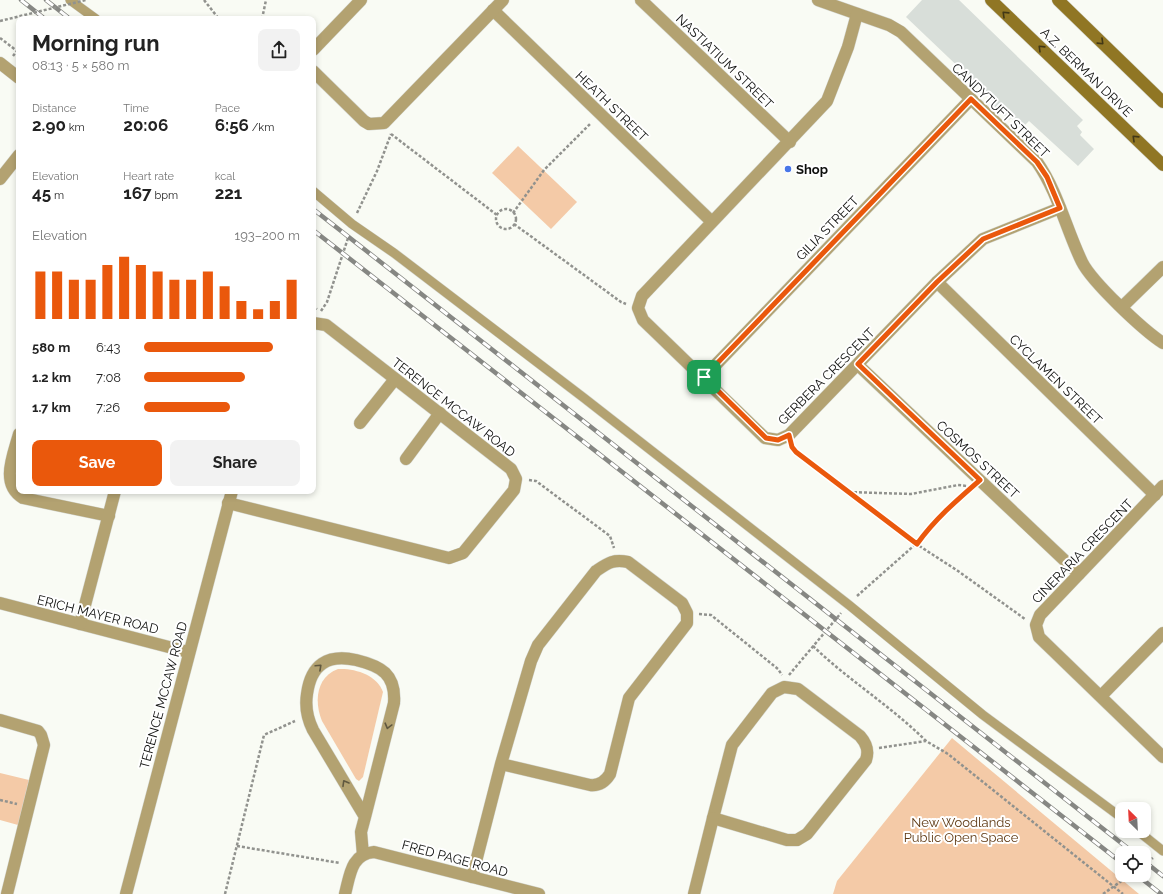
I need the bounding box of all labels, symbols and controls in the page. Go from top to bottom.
street label: NASTIATIUM STREET [673,11,776,112]
one-way arrow [1002,11,1010,19]
street label: A.Z. BERMAN DRIVE [1038,25,1136,120]
button: share [258,29,300,71]
text: Morning run [32,30,160,56]
one-way arrow [1096,37,1104,45]
one-way arrow [1038,45,1046,53]
text: 08:13 · 5 × 580 m [32,58,129,73]
street label: CANDYTUFT STREET [949,60,1052,161]
street label: HEATH STREET [573,68,651,145]
text: Distance [32,102,76,115]
text: Time [123,102,149,115]
text: Pace [215,102,240,115]
text: 2.90 [32,115,66,135]
text: 20:06 [123,115,168,135]
text: 6:56 [215,115,249,135]
text: km [66,121,85,134]
text: /km [249,121,274,134]
one-way arrow [1132,135,1140,143]
place label: Shop [796,162,828,177]
marker: Shop [783,164,793,174]
text: Elevation [32,170,79,183]
text: Heart rate [123,170,174,183]
text: kcal [215,170,235,183]
text: 45 [32,183,51,203]
text: 167 [123,183,152,203]
text: 221 [215,183,242,203]
text: m [51,189,64,202]
text: bpm [152,189,178,202]
street label: GILIA STREET [793,193,862,263]
text: Elevation [32,228,87,243]
text: 193–200 m [235,228,300,243]
street label: GERBERA CRESCENT [775,325,878,428]
street label: CYCLAMEN STREET [1006,331,1105,427]
text: 580 m [32,340,70,355]
text: 6:43 [96,340,120,355]
street label: TERENCE MCCAW ROAD [389,355,518,460]
pin [687,360,721,394]
icon: arrive [693,366,715,388]
text: 1.2 km [32,370,71,385]
text: 7:08 [96,370,121,385]
text: 1.7 km [32,400,71,415]
text: 7:26 [96,400,120,415]
street label: COSMOS STREET [933,417,1022,501]
button: Save [32,440,162,486]
button: Share [170,440,300,486]
street label: CINERARIA CRESCENT [1029,496,1136,606]
street label: ERICH MAYER ROAD [36,592,160,637]
street label: TERENCE MCCAW ROAD [137,620,190,770]
one-way arrow [314,664,322,672]
one-way arrow [385,723,393,730]
one-way arrow [343,780,350,787]
north arrow [1115,802,1151,838]
map controls [1115,802,1151,882]
park label: New Woodlands Public Open Space [904,815,1019,845]
street label: FRED PAGE ROAD [400,837,510,880]
button: locate [1115,846,1151,882]

